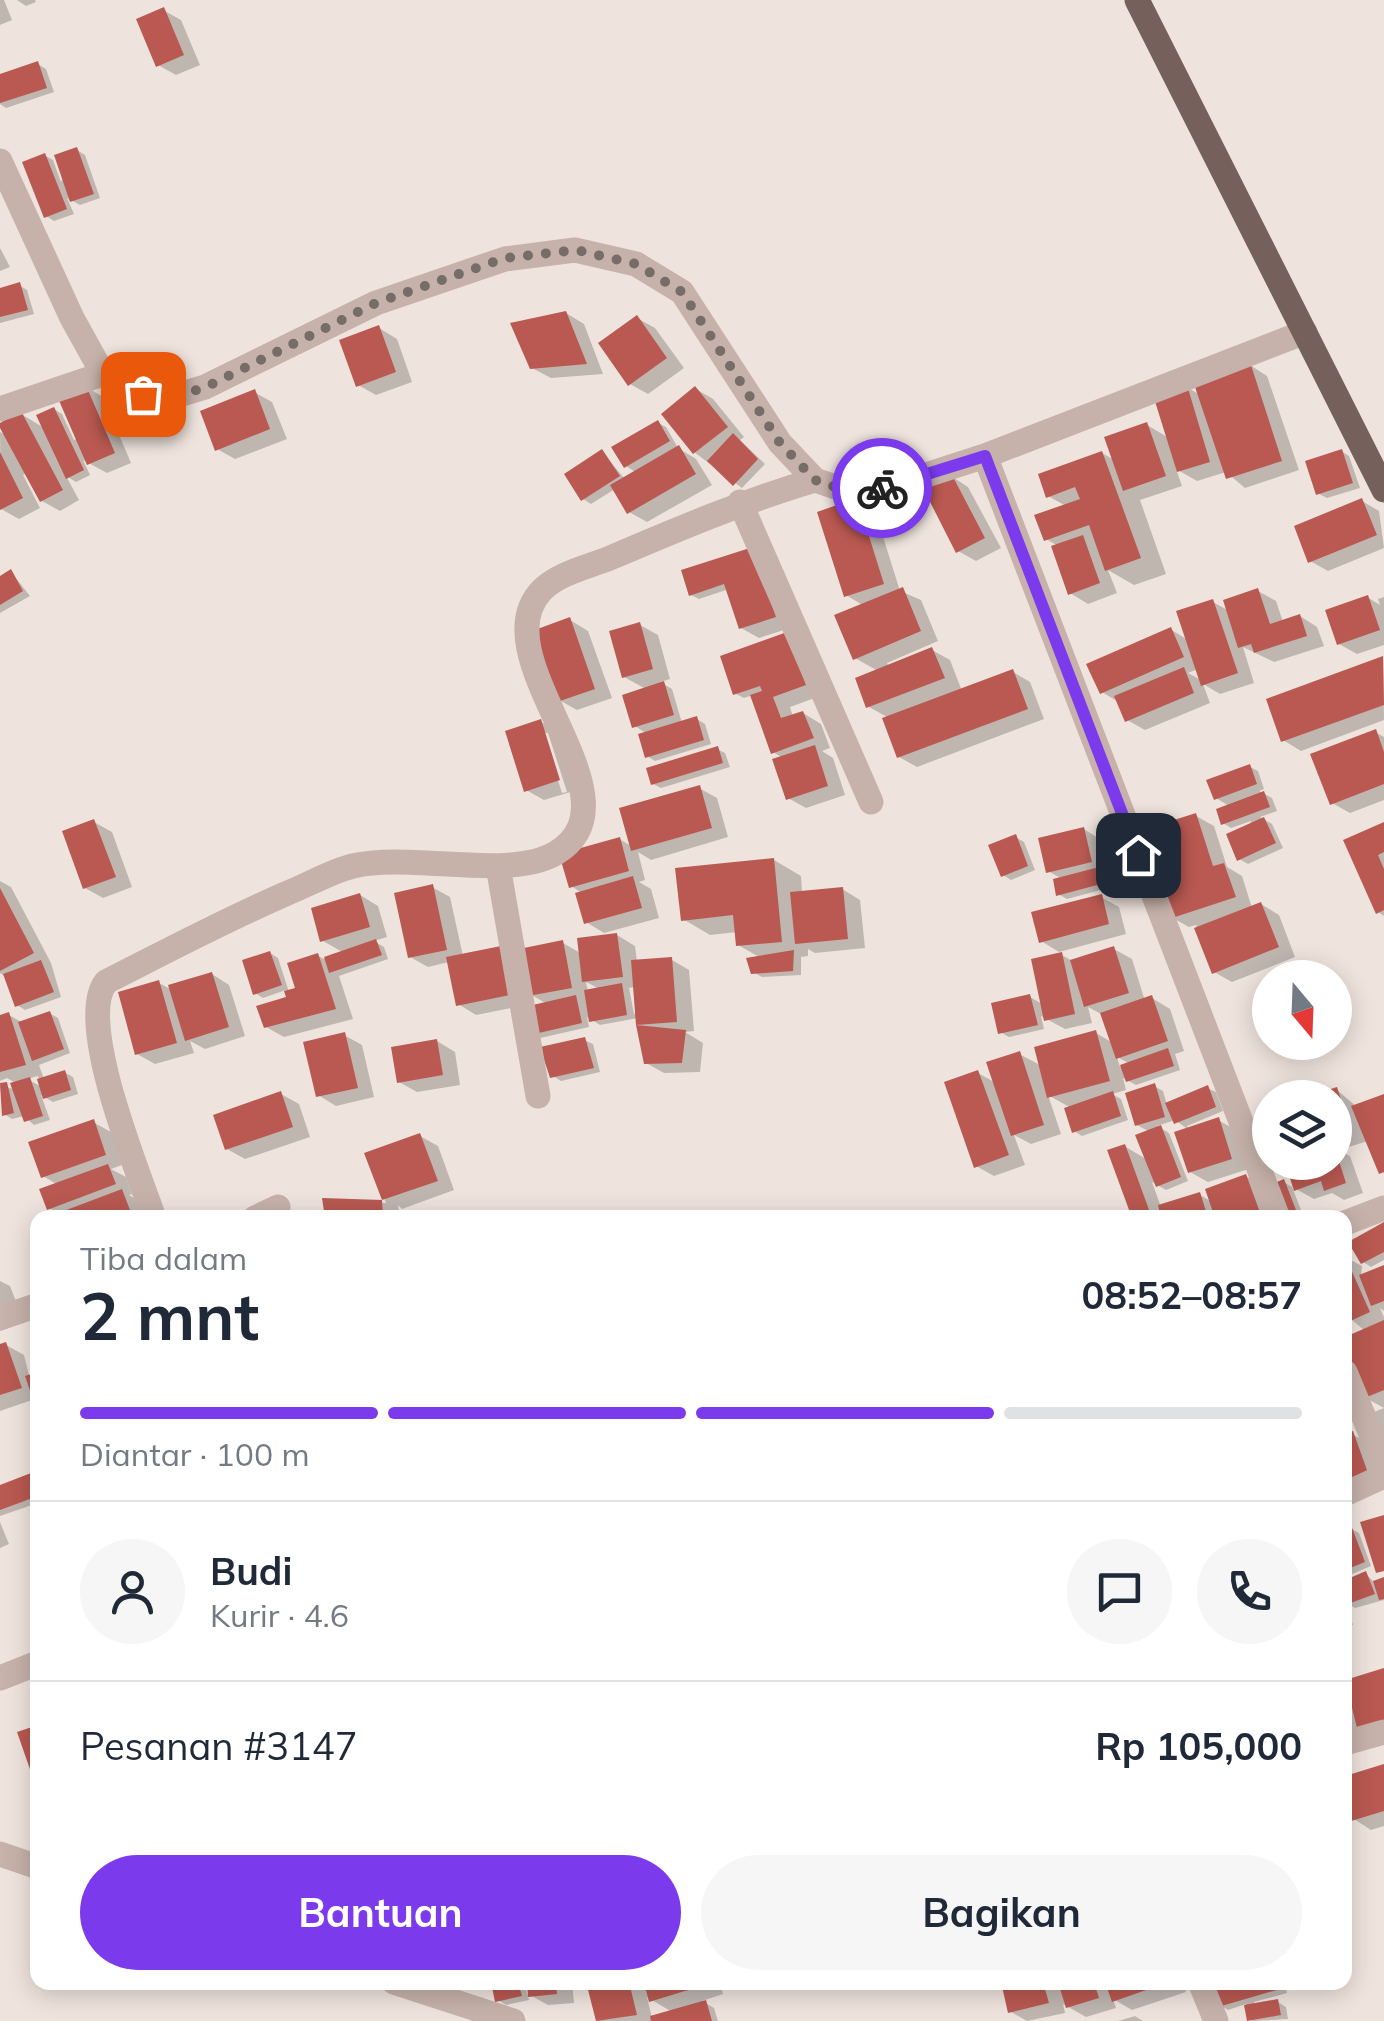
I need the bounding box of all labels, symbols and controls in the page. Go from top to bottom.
pin [101,352,186,437]
icon: bag [116,367,171,422]
courier [832,438,932,538]
icon: bike [855,461,910,516]
pin [1096,813,1181,898]
icon: home [1111,828,1166,883]
north arrow [1252,960,1352,1060]
map controls [1252,960,1352,1180]
button: layers [1252,1080,1352,1180]
text: Tiba dalam [80,1238,247,1278]
text: 08:52–08:57 [1082,1271,1302,1319]
text: 2 mnt [80,1275,259,1356]
text: Diantar · 100 m [80,1434,310,1474]
button: person [80,1539,185,1644]
button: chat [1067,1539,1172,1644]
button: phone [1197,1539,1302,1644]
text: Budi [210,1547,292,1595]
text: Kurir · 4.6 [210,1595,349,1635]
text: Pesanan #3147 [80,1722,357,1770]
text: Rp 105,000 [1095,1722,1302,1770]
button: Bantuan [80,1855,681,1970]
button: Bagikan [701,1855,1302,1970]

